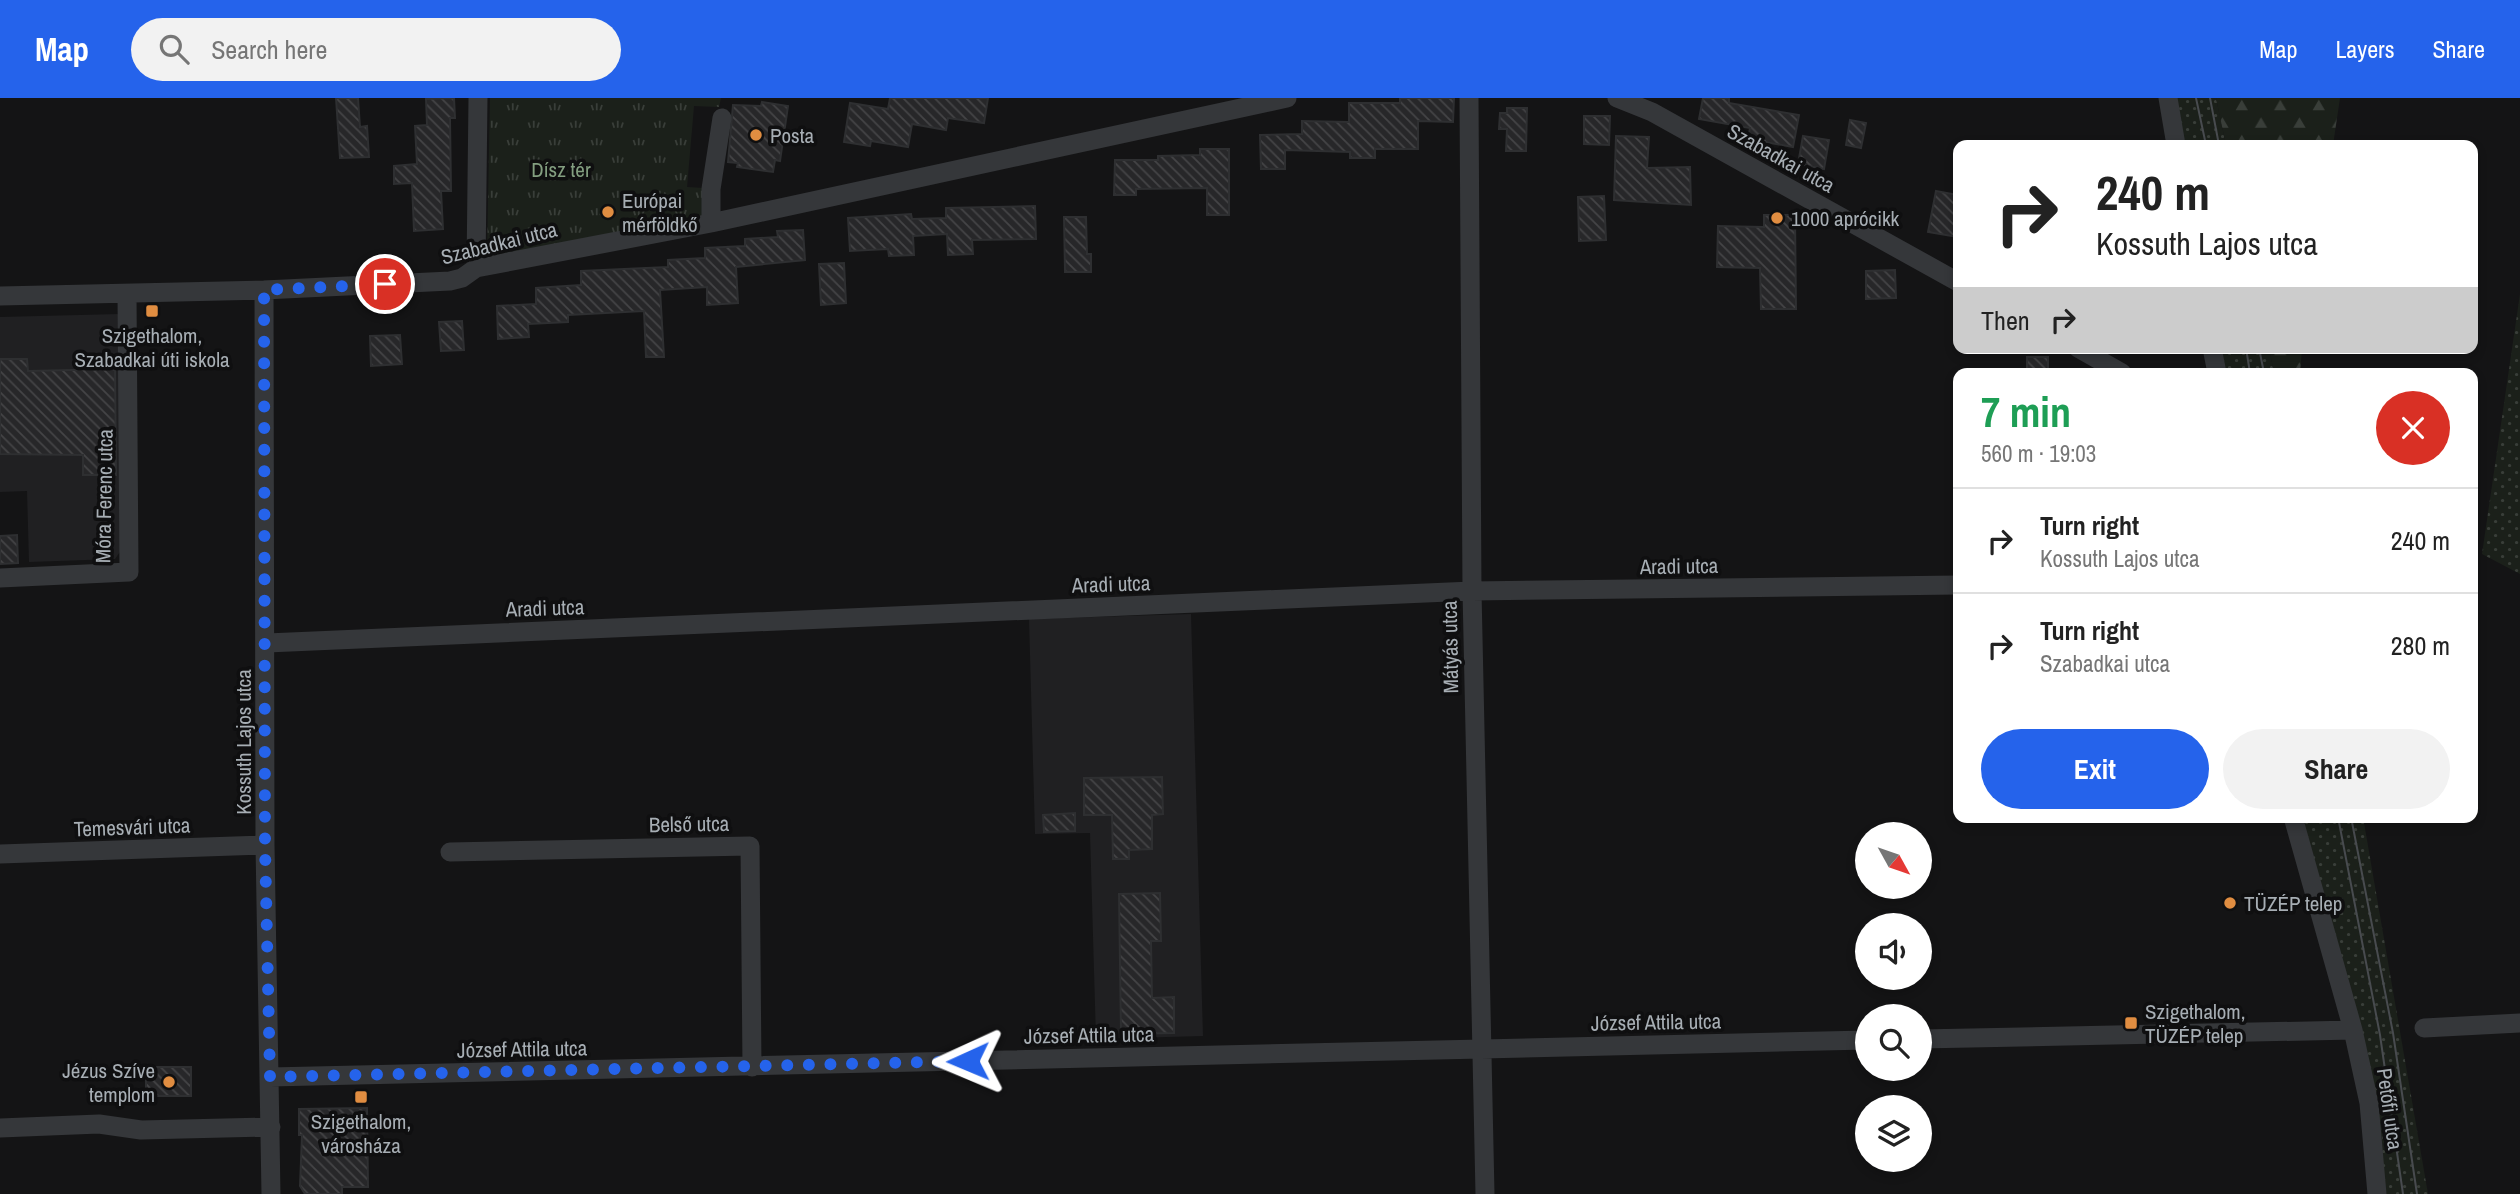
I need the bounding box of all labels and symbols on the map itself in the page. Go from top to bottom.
street label: Szabadkai utca [1722,117,1840,200]
place label: Posta [770,121,814,150]
marker: Posta [748,127,764,143]
park label: Dísz tér [531,155,591,184]
place label: Európai mérföldkő [622,186,698,239]
marker: Európai mérföldkő [600,204,616,220]
place label: 1000 aprócikk [1791,204,1900,233]
marker: 1000 aprócikk [1769,210,1785,226]
street label: Szabadkai utca [438,214,561,271]
pin [355,254,415,314]
marker: Szigethalom, Szabadkai úti iskola [144,303,160,319]
place label: Szigethalom, Szabadkai úti iskola [74,321,230,374]
street label: Móra Ferenc utca [88,428,120,563]
street label: Aradi utca [1639,551,1719,581]
street label: Aradi utca [1070,568,1151,600]
street label: Aradi utca [504,592,585,624]
street label: Mátyás utca [1435,600,1465,694]
street label: Kossuth Lajos utca [229,669,258,815]
street label: Belső utca [649,809,730,839]
street label: Temesvári utca [73,810,191,844]
north arrow [1855,822,1932,900]
place label: TÜZÉP telep [2244,889,2342,918]
marker: TÜZÉP telep [2222,895,2238,911]
place label: Szigethalom, TÜZÉP telep [2145,997,2246,1050]
street label: József Attila utca [1591,1006,1722,1038]
marker: Szigethalom, TÜZÉP telep [2123,1015,2139,1031]
street label: József Attila utca [1024,1019,1155,1051]
position arrow [931,1024,1005,1098]
street label: József Attila utca [457,1033,588,1065]
place label: Jézus Szíve templom [62,1056,155,1109]
street label: Petőfi utca [2370,1066,2410,1152]
marker: Jézus Szíve templom [161,1074,177,1090]
marker: Szigethalom, városháza [353,1089,369,1105]
place label: Szigethalom, városháza [311,1107,411,1160]

